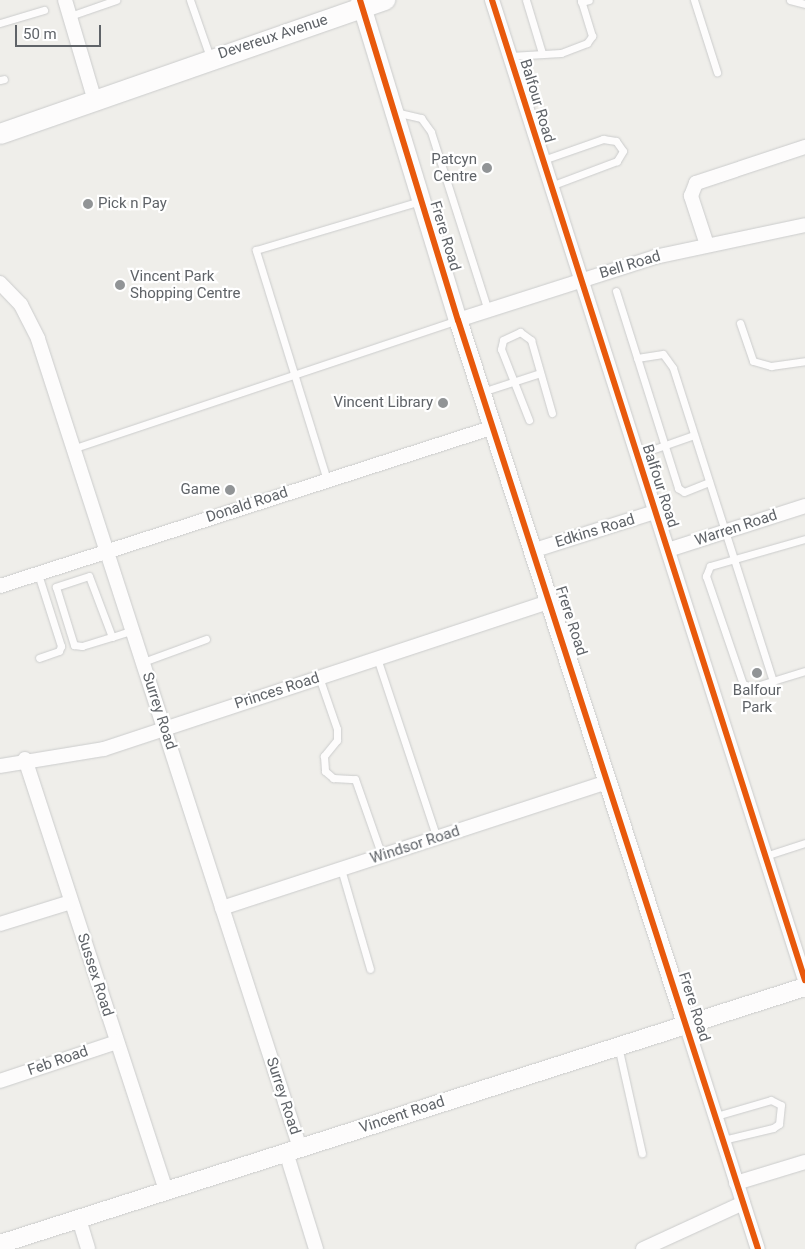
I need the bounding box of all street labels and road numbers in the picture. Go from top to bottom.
street label: Devereux Avenue [216,11,330,63]
street label: Balfour Road [516,57,558,145]
street label: Frere Road [426,199,464,273]
street label: Bell Road [597,247,663,283]
street label: Balfour Road [638,442,682,530]
street label: Donald Road [204,483,290,527]
street label: Warren Road [693,506,779,550]
street label: Edkins Road [553,510,637,552]
street label: Frere Road [551,584,591,658]
street label: Princes Road [232,669,322,713]
street label: Surrey Road [138,670,180,752]
street label: Windsor Road [368,822,462,868]
street label: Sussex Road [73,931,117,1019]
street label: Frere Road [674,970,714,1044]
street label: Feb Road [25,1042,91,1080]
street label: Surrey Road [262,1055,304,1137]
street label: Vincent Road [357,1093,447,1137]

